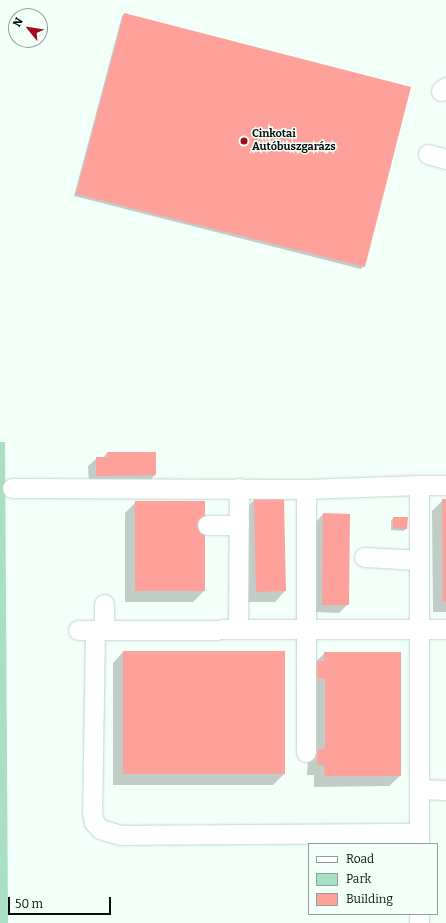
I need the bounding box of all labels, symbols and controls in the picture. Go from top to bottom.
north arrow [8,8,48,48]
text: N [10,15,26,29]
place label: Cinkotai Autóbuszgarázs [252,128,336,154]
marker: Cinkotai Autóbuszgarázs [239,136,249,146]
legend [308,843,438,915]
text: Road [346,852,374,866]
text: Park [346,872,371,886]
scale bar [10,889,113,915]
text: Building [346,892,393,906]
text: 50 m [15,897,43,911]

